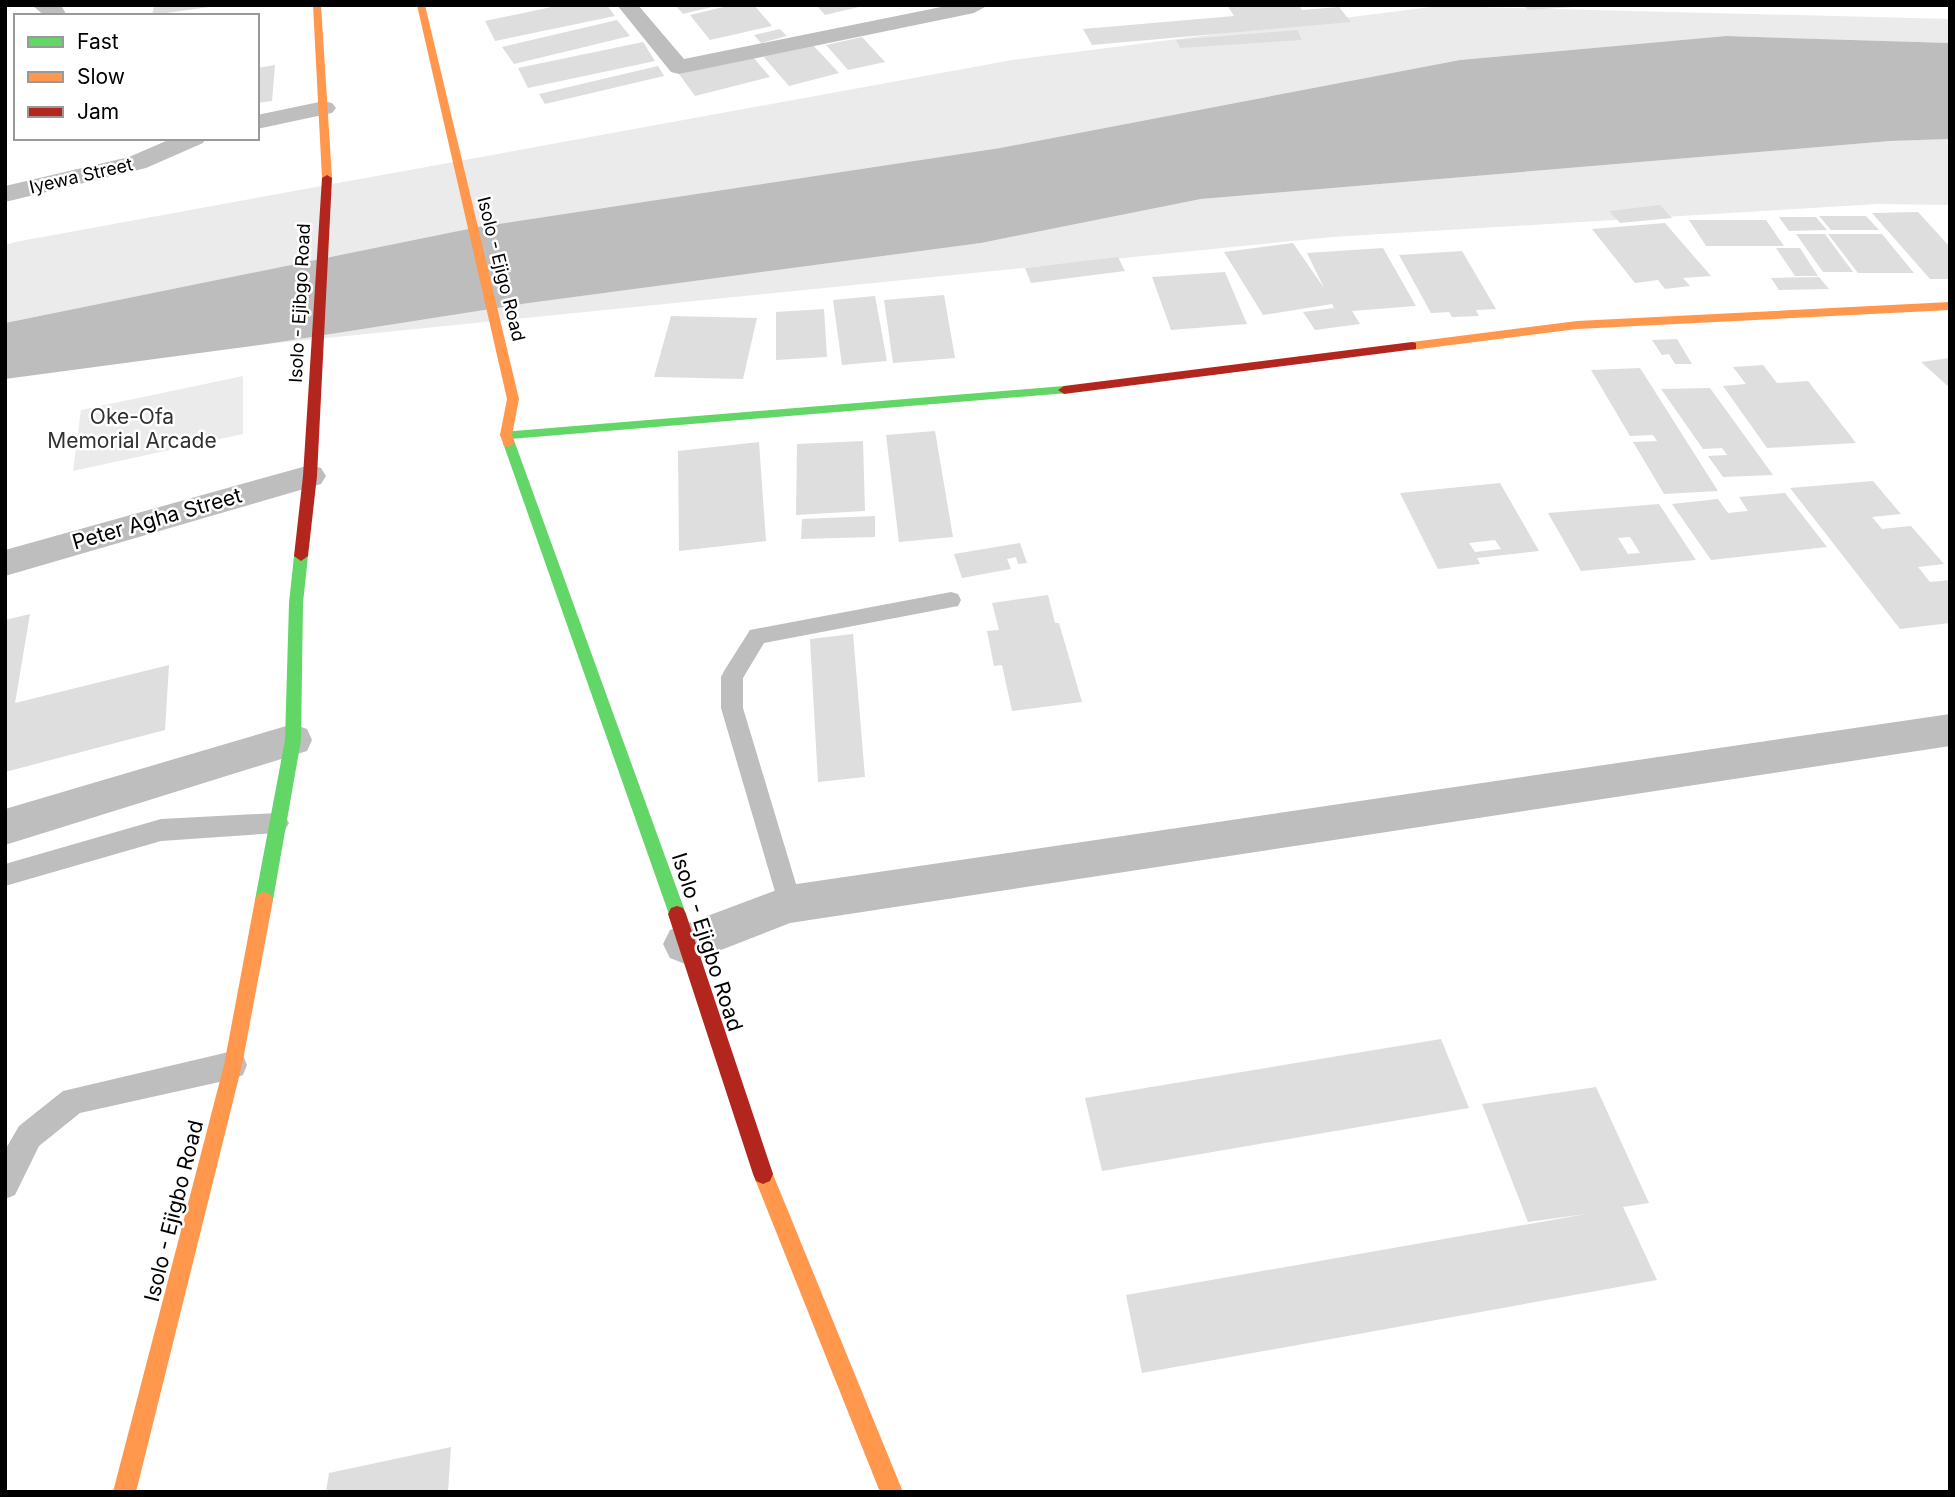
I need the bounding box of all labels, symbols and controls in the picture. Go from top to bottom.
legend [14,14,259,140]
text: Fast [77,29,119,54]
text: Slow [77,64,125,89]
text: Jam [77,99,119,124]
street label: Iyewa Street [27,153,135,198]
street label: Isolo - Ejigo Road [473,194,530,343]
street label: Isolo - Ejibgo Road [285,223,314,383]
park label: Oke-Ofa Memorial Arcade [47,404,217,453]
street label: Peter Agha Street [69,482,245,555]
street label: Isolo - Ejigbo Road [667,849,748,1034]
street label: Isolo - Ejigbo Road [139,1118,208,1304]

